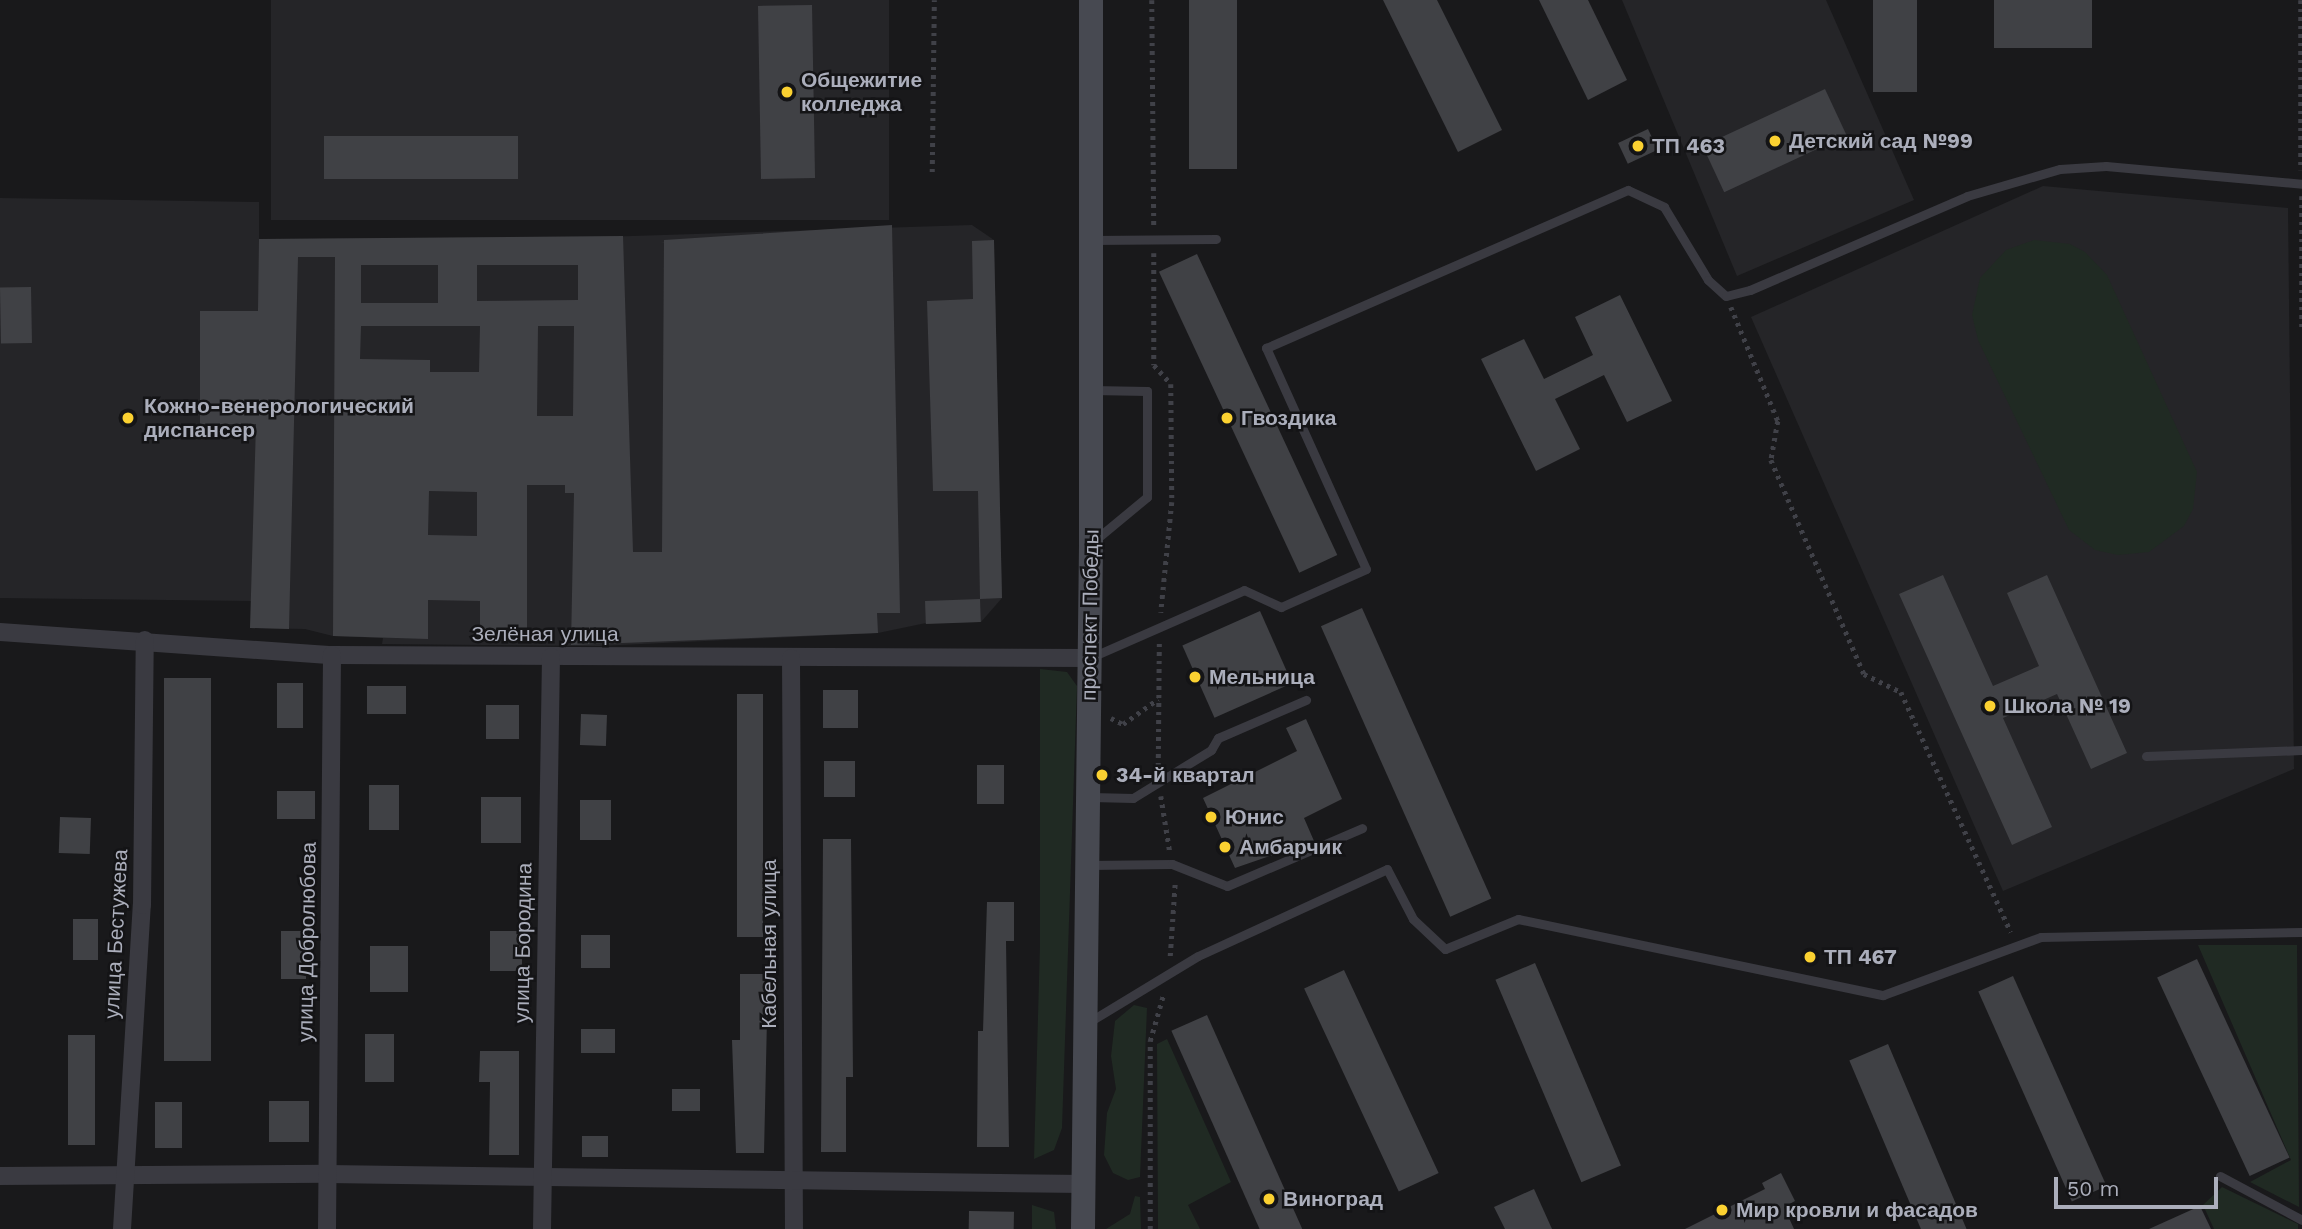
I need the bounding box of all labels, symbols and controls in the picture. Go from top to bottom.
place label: Общежитие колледжа [801,67,922,117]
marker: Общежитие колледжа [779,84,795,100]
place label: Детский сад №99 [1789,128,1973,154]
place label: ТП 463 [1652,133,1725,159]
marker: Детский сад №99 [1767,133,1783,149]
marker: ТП 463 [1630,138,1646,154]
place label: Кожно-венерологический диспансер [144,393,414,443]
place label: Гвоздика [1241,405,1336,431]
marker: Кожно-венерологический диспансер [118,408,138,428]
marker: Гвоздика [1219,410,1235,426]
street label: проспект Победы [1076,529,1104,701]
street label: Зелёная улица [471,621,619,647]
place label: Мельница [1209,664,1315,690]
marker: Мельница [1187,669,1203,685]
place label: Школа № 19 [2004,693,2131,719]
marker: Школа № 19 [1982,698,1998,714]
place label: 34-й квартал [1116,762,1255,788]
marker: 34-й квартал [1094,767,1110,783]
place label: Юнис [1225,804,1284,830]
marker: Юнис [1203,809,1219,825]
place label: Амбарчик [1239,834,1342,860]
marker: Амбарчик [1217,839,1233,855]
street label: улица Добролюбова [293,842,321,1042]
street label: улица Бестужева [99,849,133,1019]
street label: Кабельная улица [756,859,782,1029]
street label: улица Бородина [509,863,537,1023]
place label: ТП 467 [1824,944,1897,970]
marker: ТП 467 [1802,949,1818,965]
scale bar [2057,1162,2222,1206]
text: 50 m [2067,1176,2119,1201]
place label: Виноград [1283,1186,1383,1212]
marker: Виноград [1261,1191,1277,1207]
place label: Мир кровли и фасадов [1736,1197,1978,1223]
marker: Мир кровли и фасадов [1714,1202,1730,1218]

